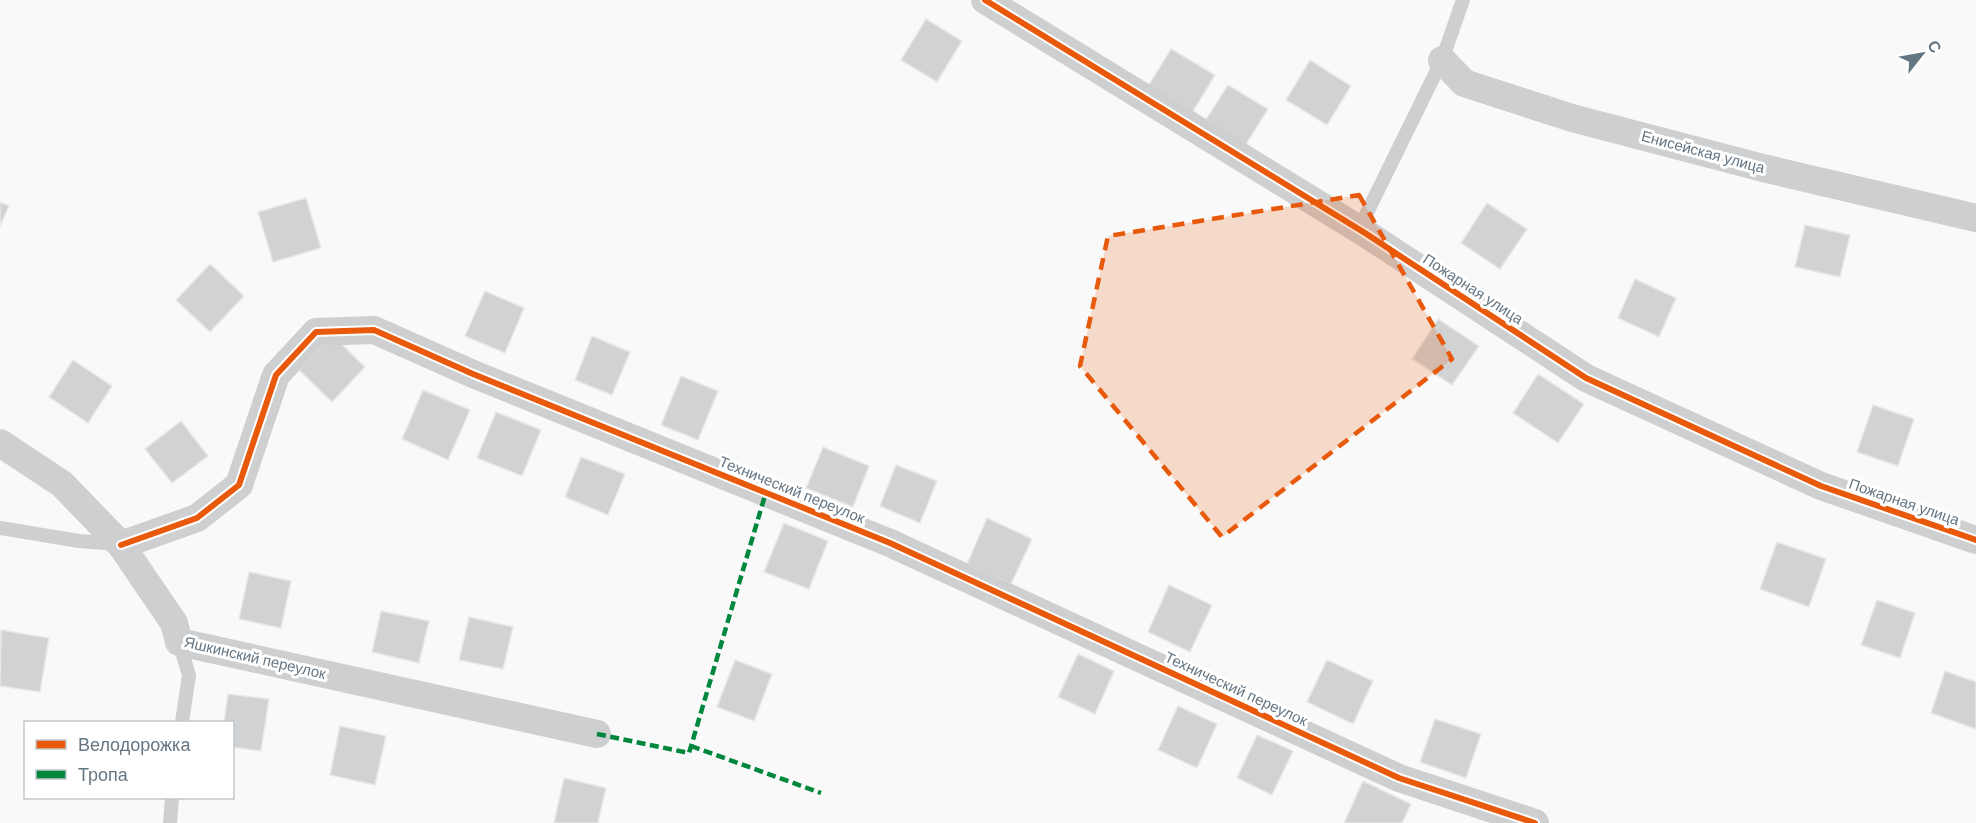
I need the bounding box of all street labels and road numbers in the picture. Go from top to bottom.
street label: Енисейская улица [1639,126,1768,178]
street label: Пожарная улица [1419,249,1527,329]
street label: Технический переулок [716,452,868,529]
street label: Пожарная улица [1846,474,1963,530]
street label: Яшкинский переулок [182,632,328,684]
street label: Технический переулок [1161,647,1311,731]

